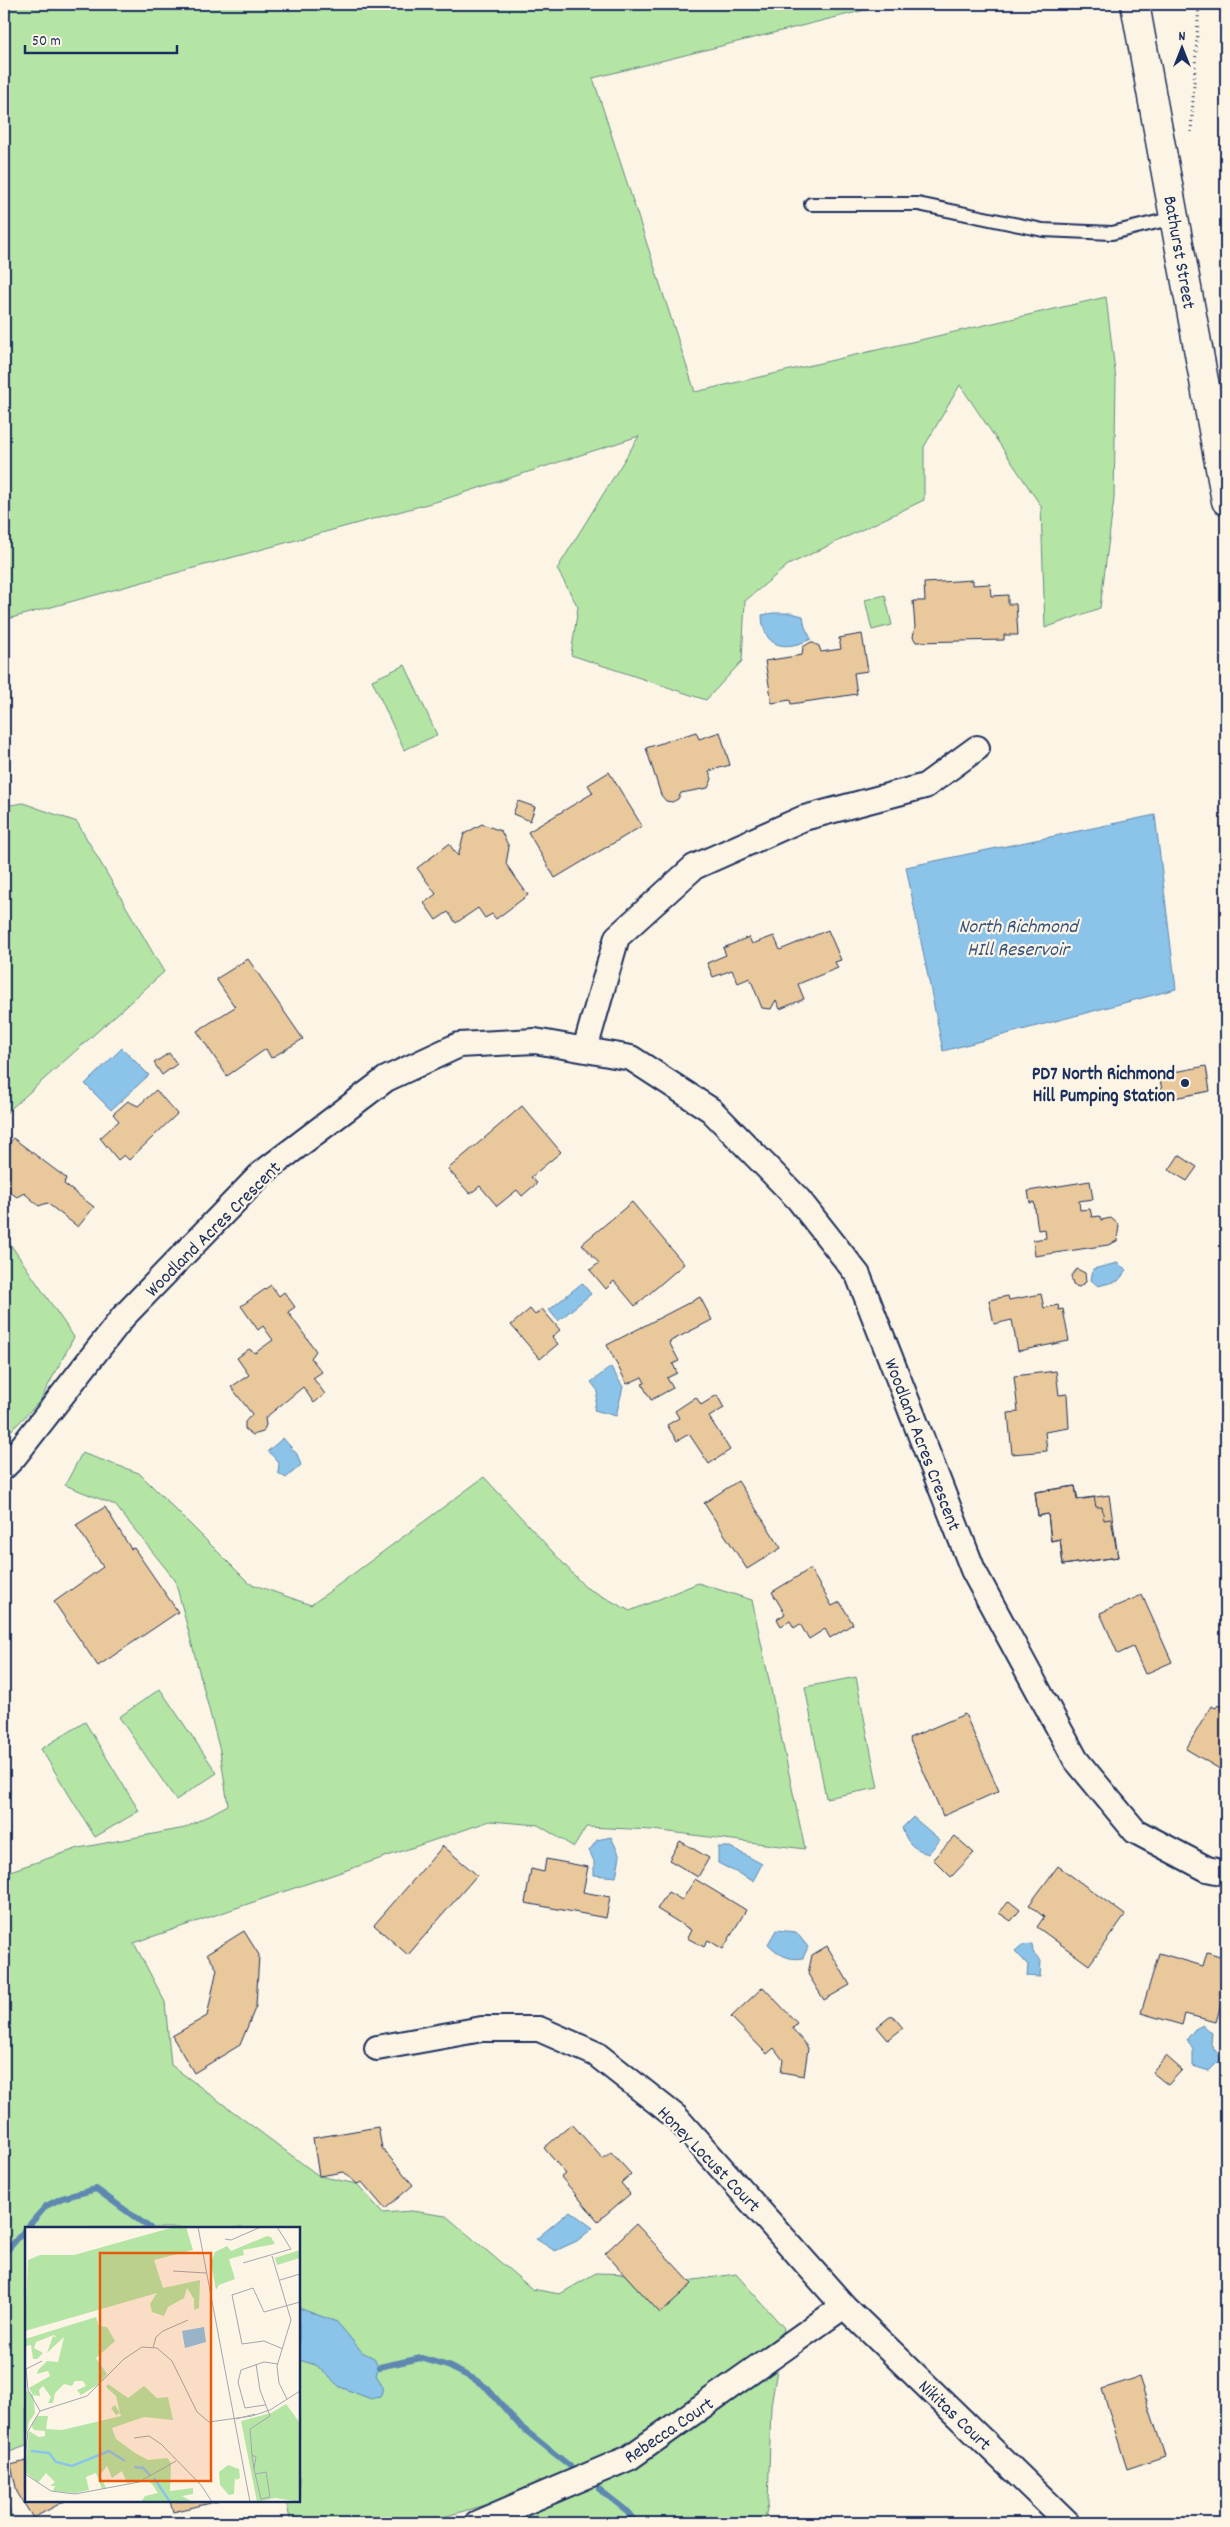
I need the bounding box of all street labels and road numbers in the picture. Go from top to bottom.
street label: Bathurst Street [1154,194,1201,311]
street label: Woodland Acres Crescent [140,1156,289,1305]
street label: Woodland Acres Crescent [875,1355,966,1535]
street label: Honey Locust Court [650,2101,765,2220]
street label: Nikitas Court [911,2375,996,2458]
street label: Rebecca Court [620,2392,720,2472]

